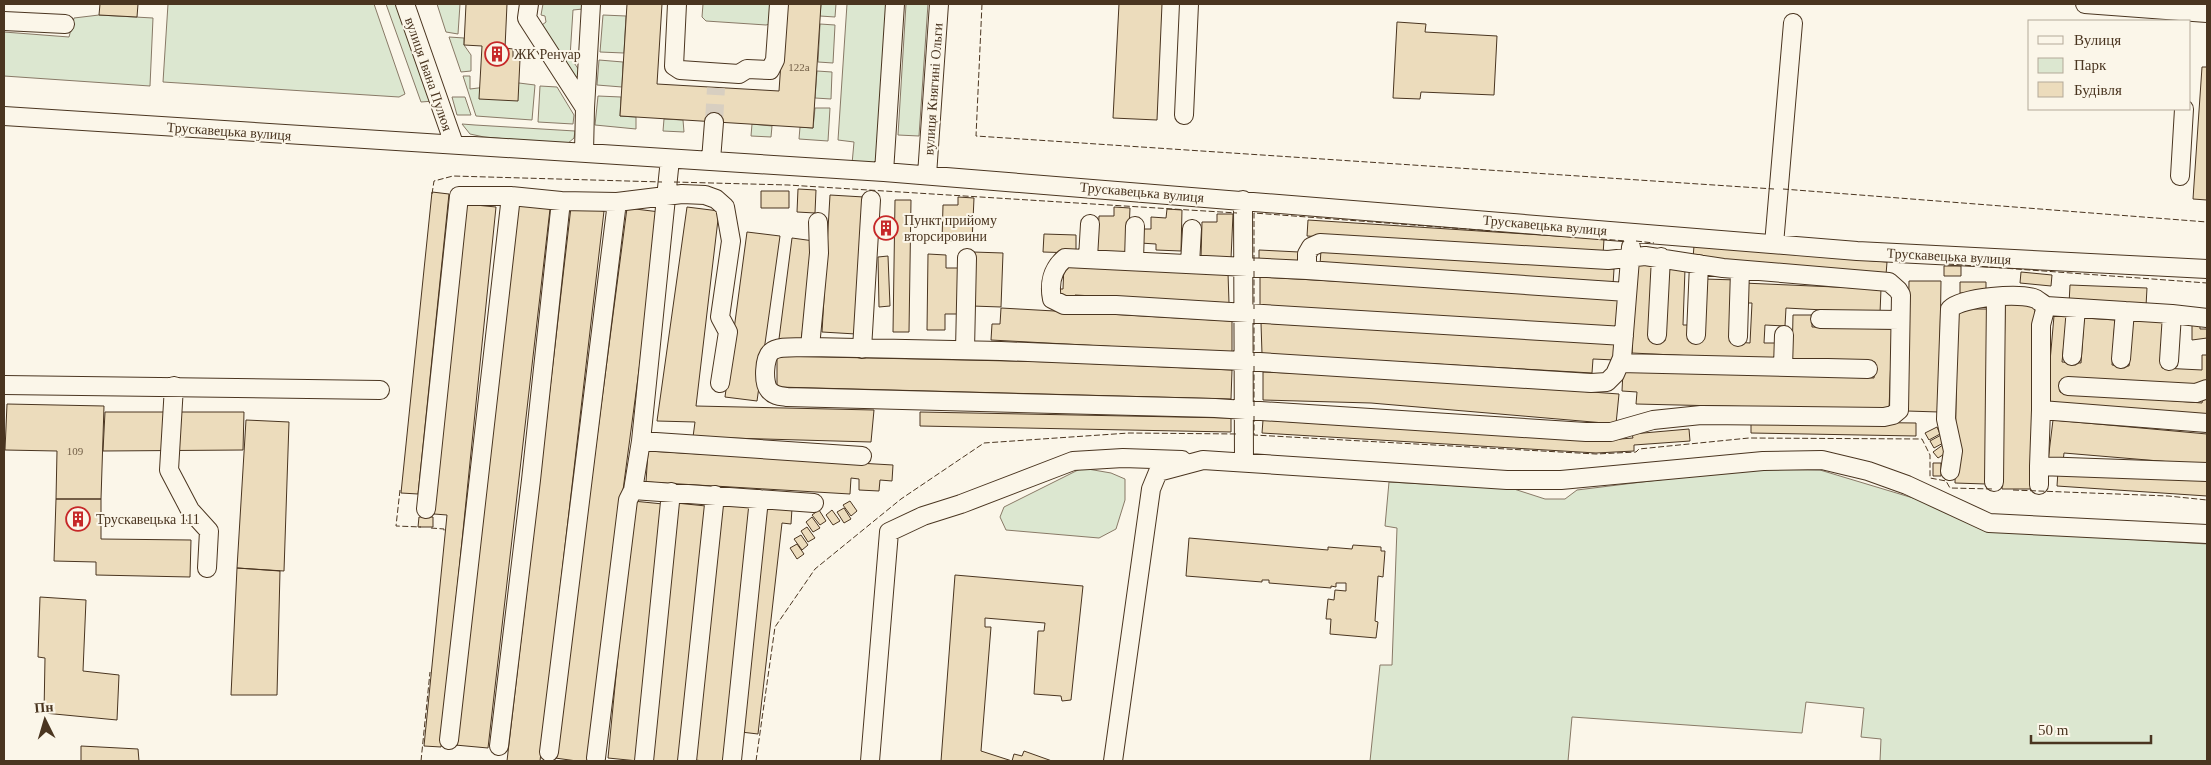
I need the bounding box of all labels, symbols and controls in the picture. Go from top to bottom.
street label: вулиця Івана Пулюя [402,15,455,134]
legend [2028,20,2191,110]
street label: вулиця Княгині Ольги [921,22,946,156]
text: Вулиця [2074,32,2121,48]
building icon: ЖК Ренуар [484,41,510,67]
place label: ЖК Ренуар [514,47,581,62]
text: Парк [2074,57,2107,73]
house number: 122а [788,61,810,73]
text: Будівля [2074,82,2122,98]
street label: Трускавецька вулиця [166,120,292,143]
street label: Трускавецька вулиця [1079,180,1205,205]
place label: Пункт прийому вторсировини [904,213,997,244]
street label: Трускавецька вулиця [1482,213,1608,238]
building icon: Пункт прийому вторсировини [873,215,899,241]
street label: Трускавецька вулиця [1886,246,2012,267]
house number: 109 [67,445,84,457]
building icon: Трускавецька 111 [65,506,91,532]
place label: Трускавецька 111 [96,512,200,527]
north arrow [20,695,70,745]
text: Пн [34,699,54,716]
scale bar [2031,712,2151,744]
text: 50 m [2038,722,2069,738]

